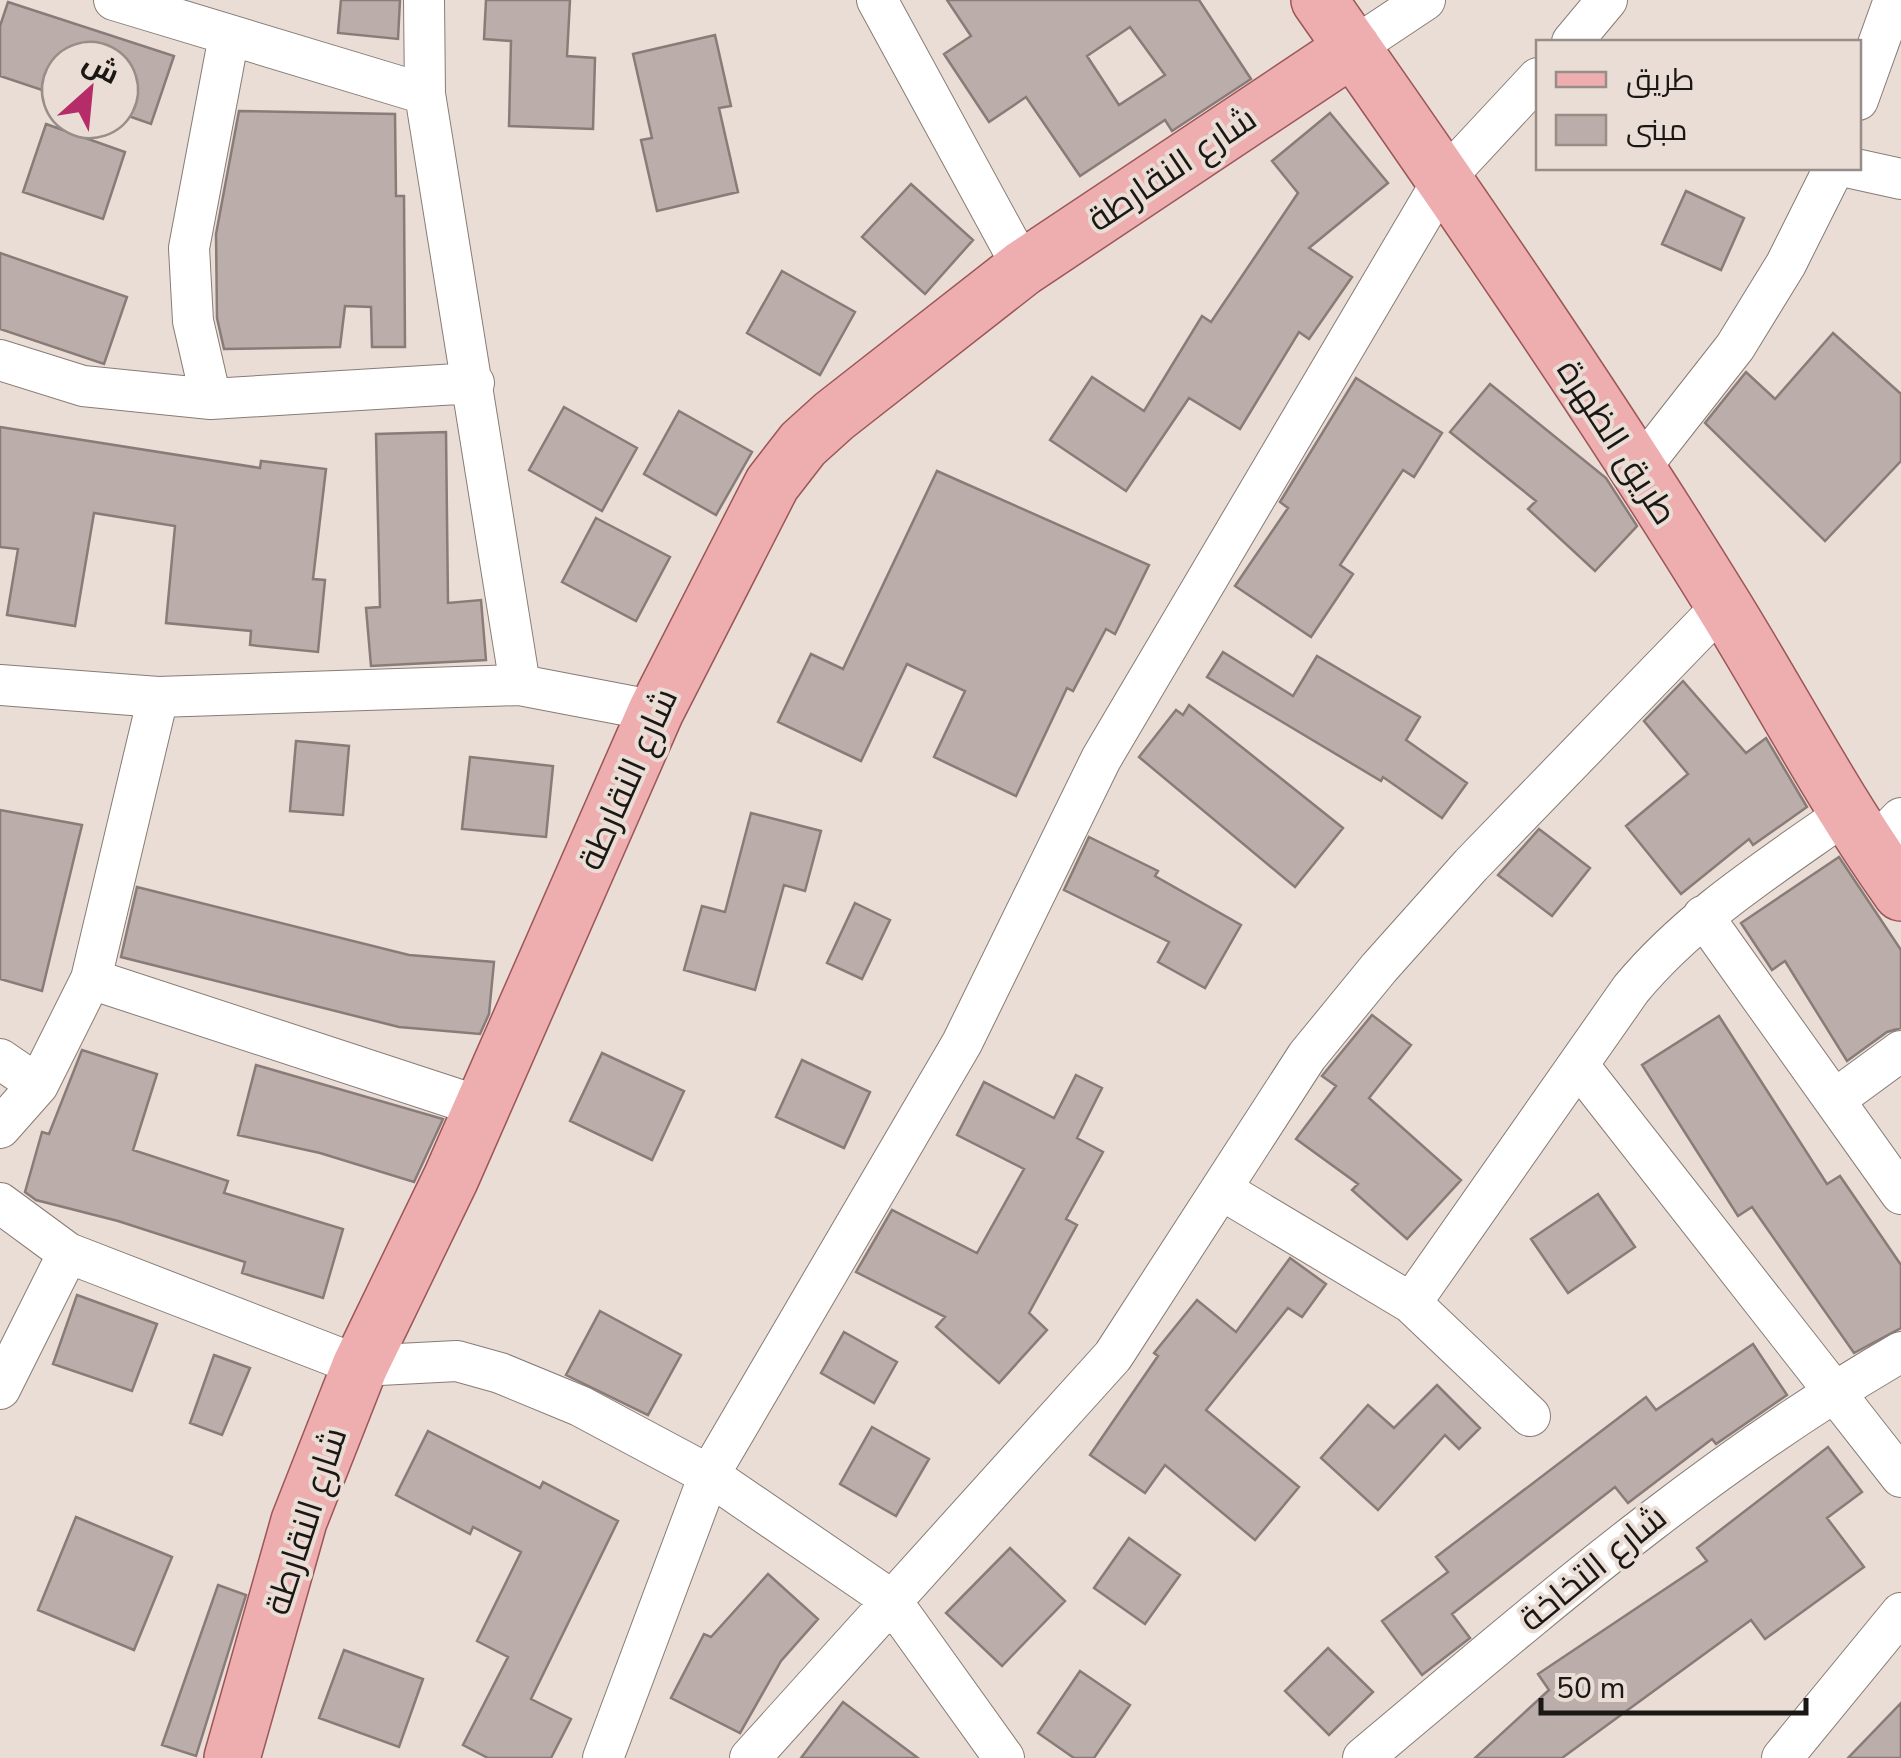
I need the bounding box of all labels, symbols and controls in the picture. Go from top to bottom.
north arrow [40,40,140,140]
legend [1536,40,1861,170]
text: ش [76,44,126,94]
text: طريق [1626,60,1695,101]
street label: شارع النقارطة [1078,95,1266,243]
text: مبنى [1626,110,1687,151]
street label: طريق الظهرة [1546,350,1688,534]
street label: شارع النقارطة [567,681,689,877]
street label: شارع النقارطة [254,1421,358,1621]
street label: شارع التخاخة [1509,1494,1677,1642]
scale bar [1541,1653,1806,1715]
text: 50 m [1556,1668,1625,1709]

